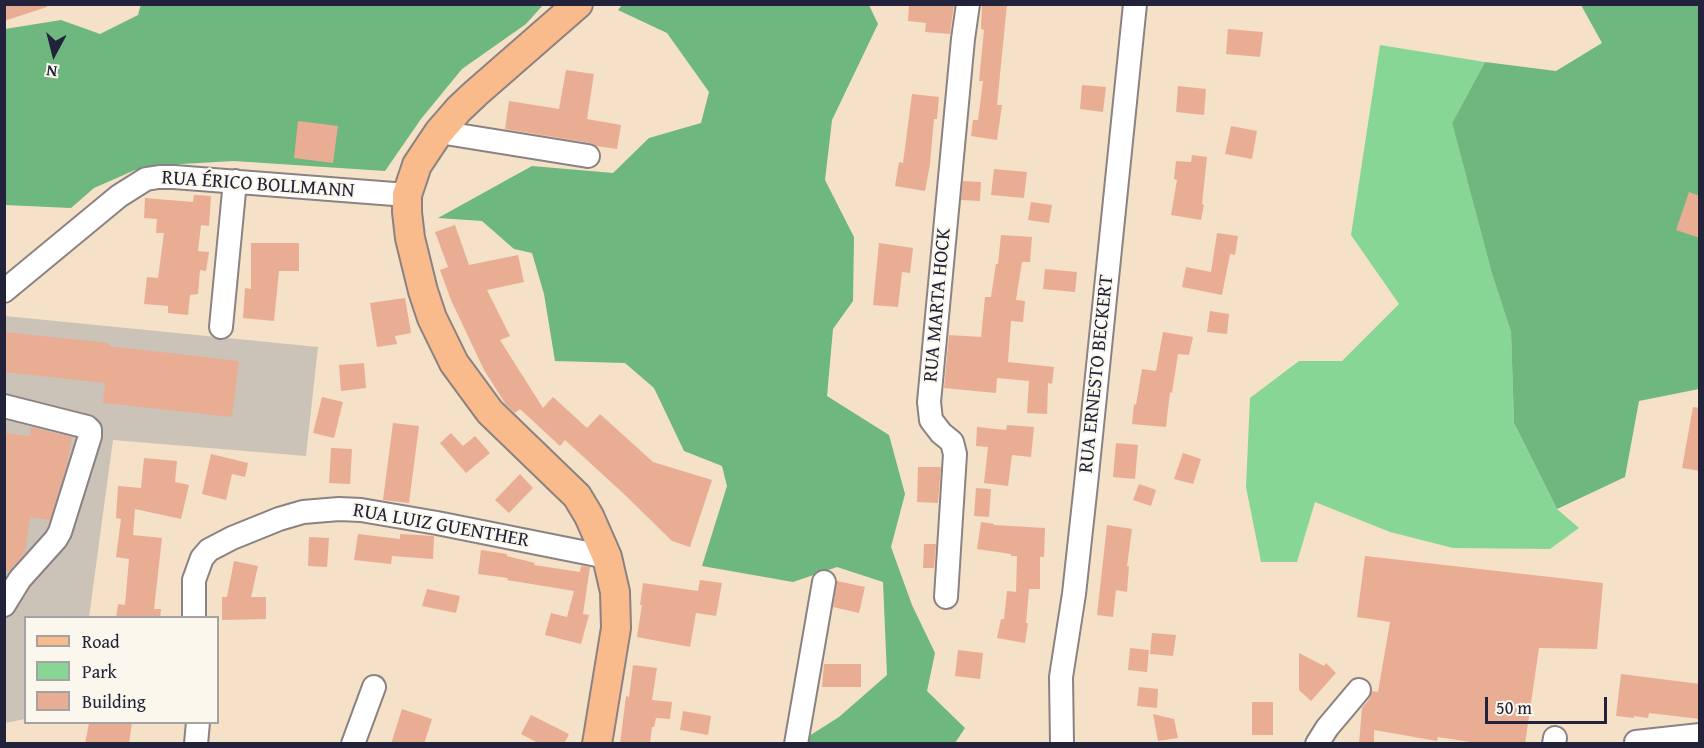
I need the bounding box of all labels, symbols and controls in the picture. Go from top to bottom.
north arrow [24,24,84,84]
text: N [45,59,59,84]
street label: RUA ÉRICO BOLLMANN [161,166,355,204]
street label: RUA MARTA HOCK [919,227,957,383]
street label: RUA ERNESTO BECKERT [1075,274,1119,474]
street label: RUA LUIZ GUENTHER [351,499,531,553]
legend [24,616,219,724]
text: Road [82,628,120,655]
text: Park [82,658,117,685]
scale bar [1488,685,1610,723]
text: Building [82,688,146,715]
text: 50 m [1496,694,1532,721]

